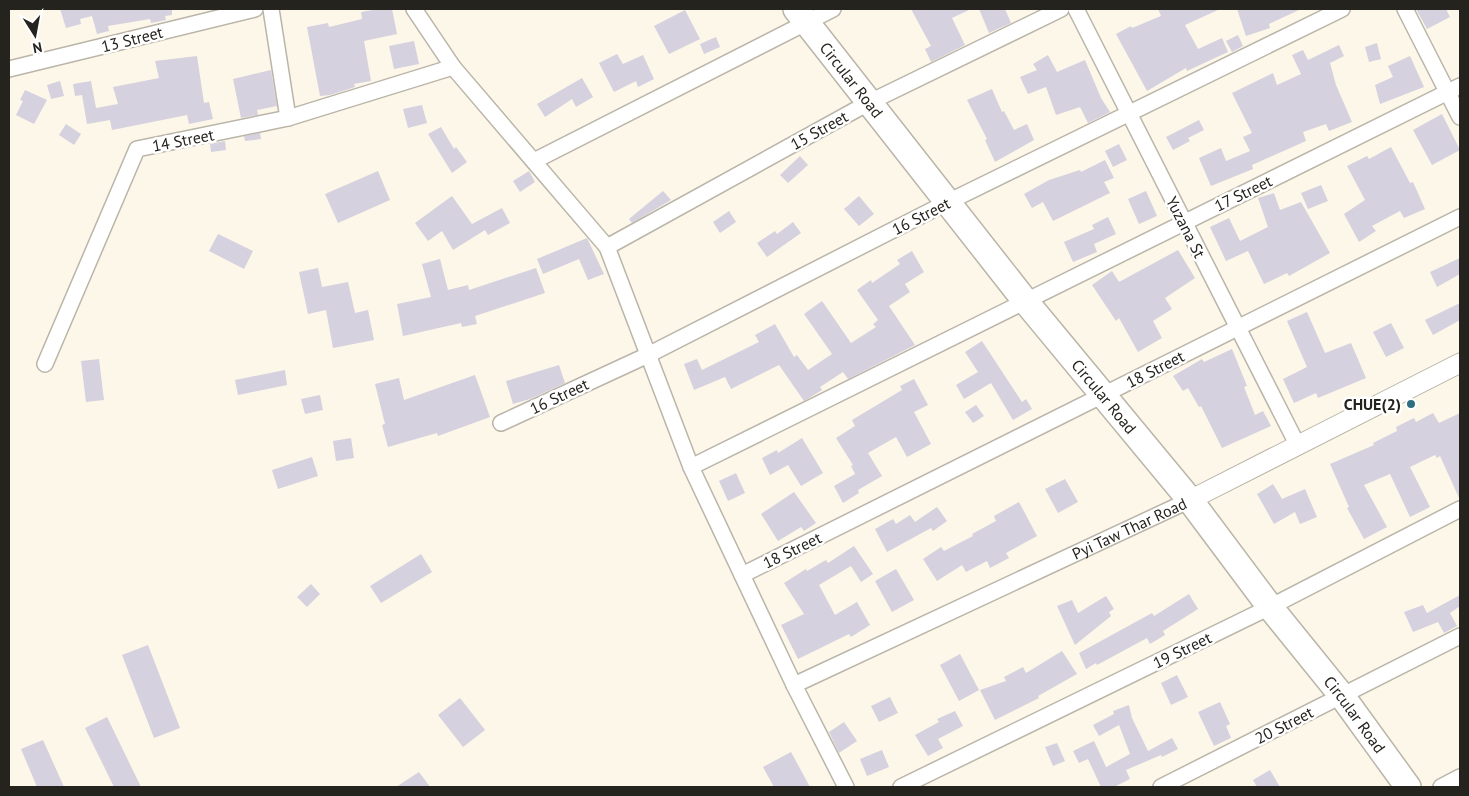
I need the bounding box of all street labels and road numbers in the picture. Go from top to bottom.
street label: 13 Street [99,22,165,56]
street label: Circular Road [816,38,888,122]
street label: 15 Street [787,106,852,154]
street label: 14 Street [150,124,216,156]
street label: 17 Street [1211,170,1276,216]
street label: 16 Street [889,193,954,239]
street label: Yuzana St [1162,193,1210,262]
street label: 18 Street [1123,346,1188,392]
street label: Circular Road [1067,355,1141,438]
street label: 16 Street [526,373,592,418]
street label: Pyi Taw Thar Road [1069,493,1190,564]
street label: 18 Street [759,527,825,573]
street label: 19 Street [1149,627,1215,673]
street label: Circular Road [1320,672,1390,757]
street label: 20 Street [1252,702,1317,748]

